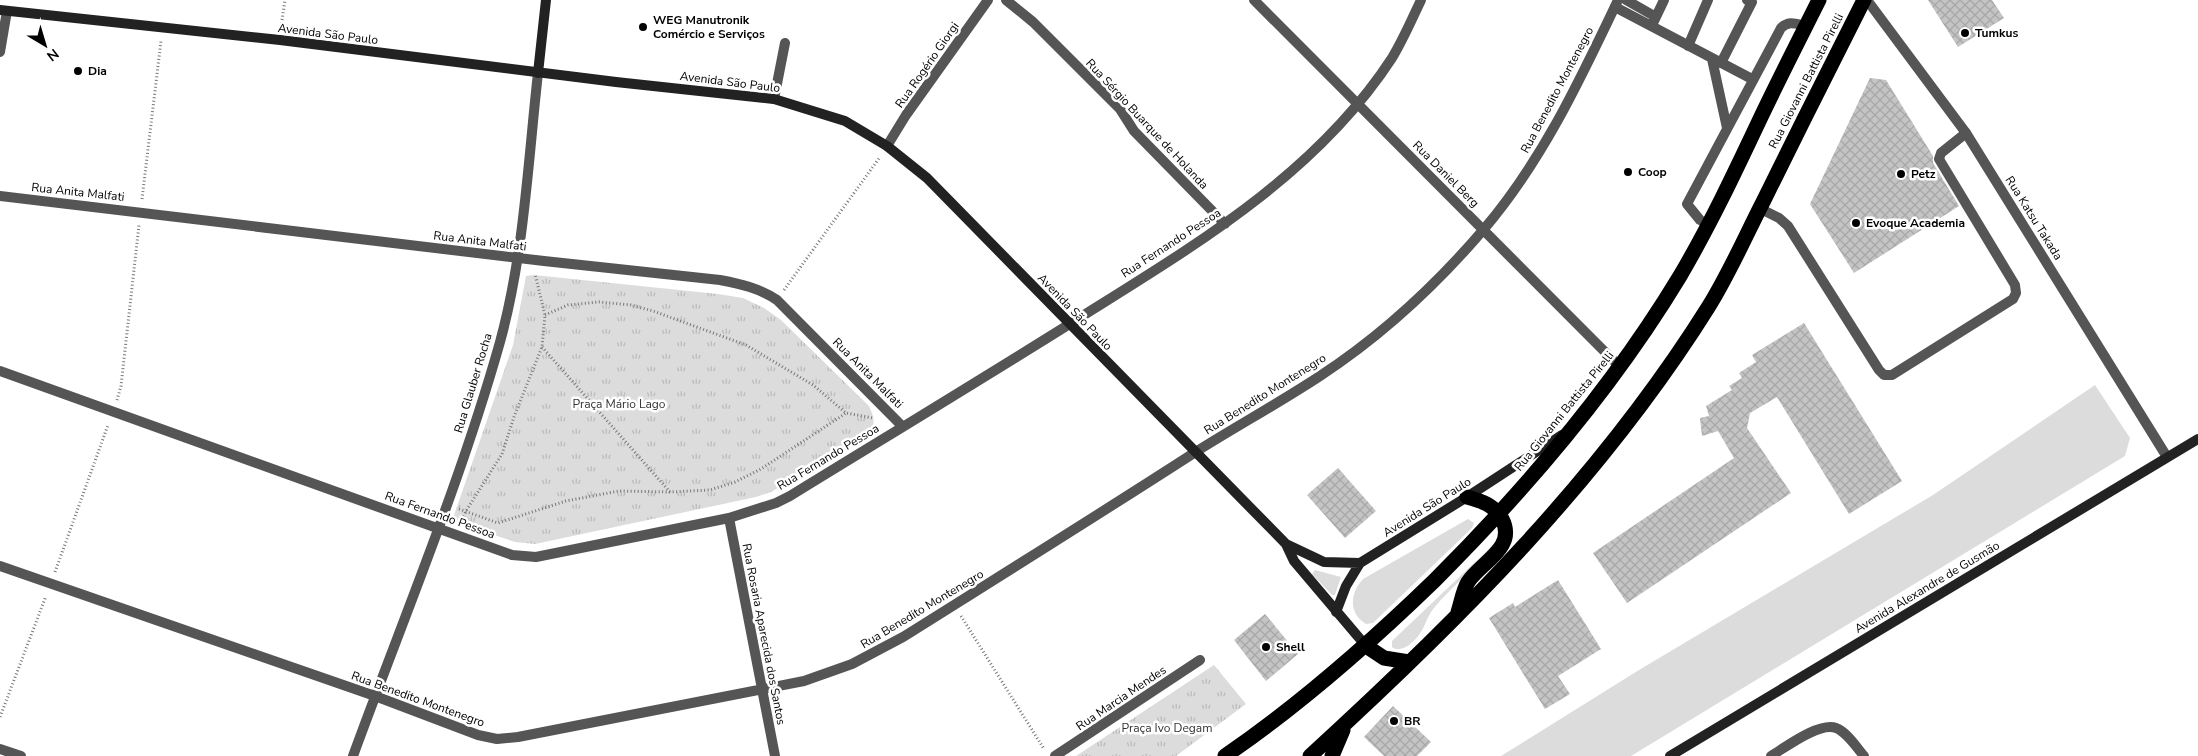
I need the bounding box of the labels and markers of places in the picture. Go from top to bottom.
place label: WEG Manutronik Comércio e Serviços [653,12,765,42]
marker: WEG Manutronik Comércio e Serviços [637,21,649,33]
place label: Tumkus [1975,25,2018,41]
marker: Tumkus [1959,27,1971,39]
place label: Dia [88,63,107,79]
marker: Dia [72,65,84,77]
place label: Coop [1638,164,1667,180]
marker: Coop [1622,166,1634,178]
place label: Petz [1911,166,1936,182]
marker: Petz [1895,168,1907,180]
place label: Evoque Academia [1866,215,1965,231]
marker: Evoque Academia [1850,217,1862,229]
place label: Shell [1276,639,1305,655]
marker: Shell [1260,641,1272,653]
place label: BR [1404,713,1421,729]
marker: BR [1388,715,1400,727]

